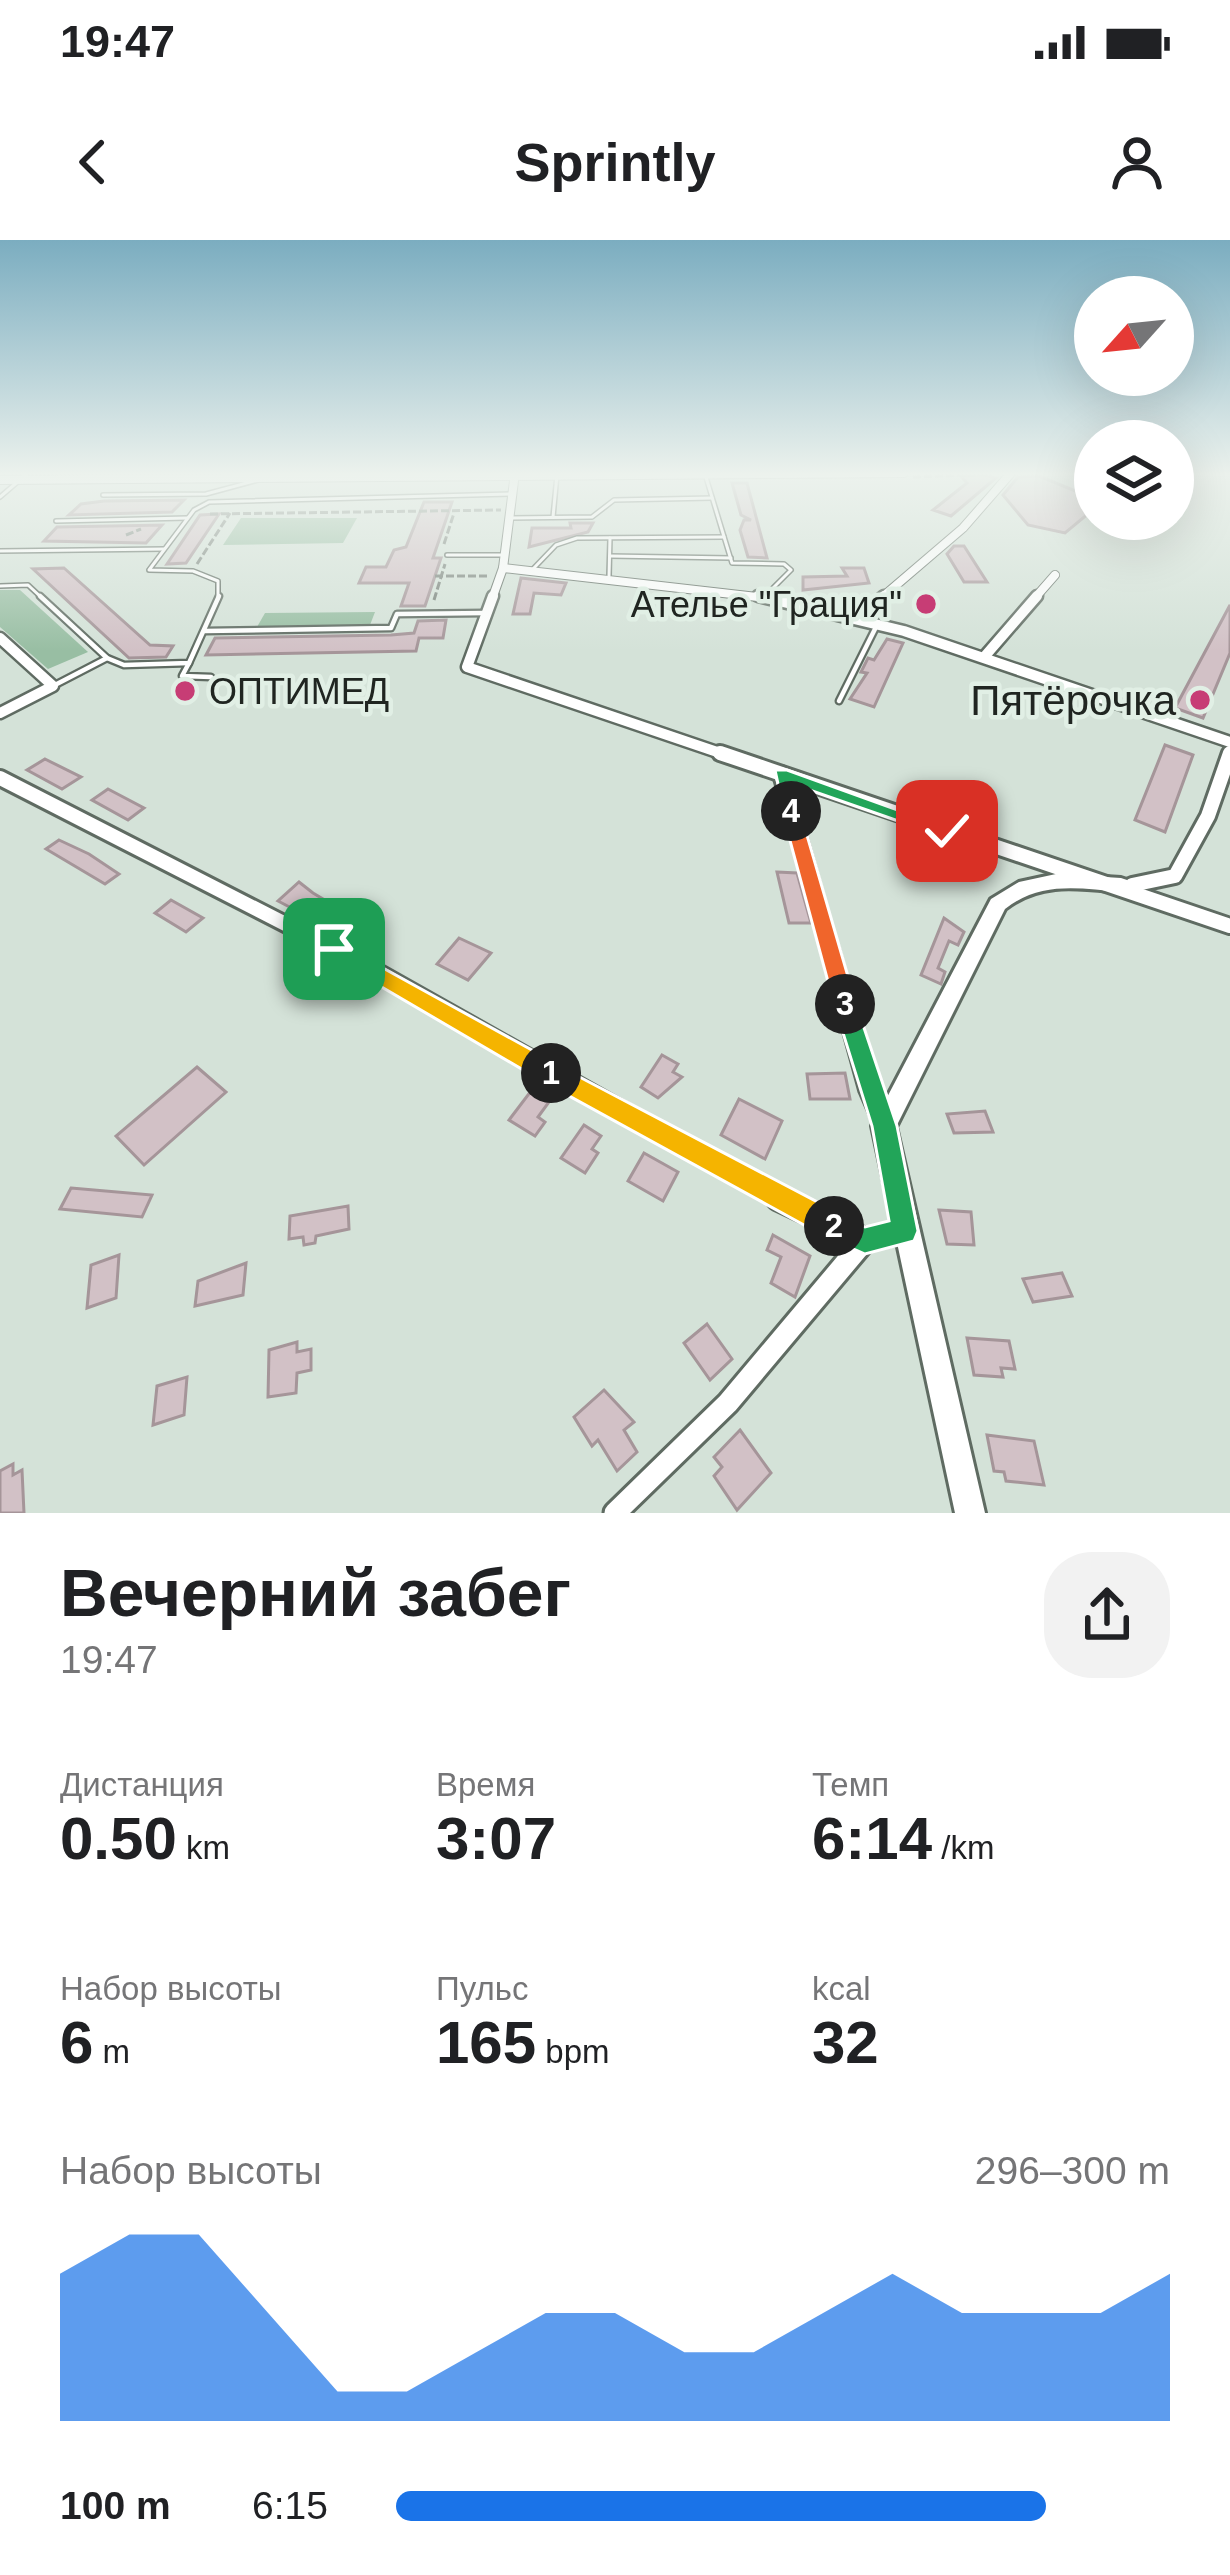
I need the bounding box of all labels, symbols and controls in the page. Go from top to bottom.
text: 19:47 [60,16,175,67]
icon: back [60,129,126,195]
icon: person [1104,129,1170,195]
text: Sprintly [514,132,716,192]
north arrow [1074,276,1194,396]
map controls [1074,276,1194,540]
button: layers [1074,420,1194,540]
place label: Ателье "Грация" [631,584,902,625]
marker: Ателье "Грация" [913,591,939,617]
place label: ОПТИМЕД [209,671,389,712]
place label: Пятёрочка [970,677,1177,724]
marker: ОПТИМЕД [172,678,198,704]
marker: Пятёрочка [1187,687,1213,713]
pin [896,780,998,882]
pin: 4 [761,781,821,841]
text: 4 [782,792,800,829]
icon: check [914,798,980,864]
pin [283,898,385,1000]
icon: arrive [301,916,367,982]
pin: 3 [815,974,875,1034]
text: 3 [836,985,854,1022]
pin: 1 [521,1043,581,1103]
text: 1 [542,1054,560,1091]
pin: 2 [804,1196,864,1256]
text: 2 [825,1207,843,1244]
button: share [1044,1552,1170,1678]
text: Вечерний забег [60,1556,571,1630]
text: 19:47 [60,1638,158,1681]
text: Дистанция [60,1766,224,1803]
text: Время [436,1766,535,1803]
text: Темп [812,1766,889,1803]
text: 0.50 [60,1805,177,1872]
text: 3:07 [436,1805,556,1872]
text: 6:14 [812,1805,932,1872]
text: km [177,1829,230,1866]
text: /km [932,1829,994,1866]
text: Набор высоты [60,1970,282,2007]
text: Пульс [436,1970,528,2007]
text: kcal [812,1970,871,2007]
text: 6 [60,2009,93,2076]
text: 165 [436,2009,536,2076]
text: 32 [812,2009,879,2076]
text: m [93,2033,130,2070]
text: bpm [536,2033,609,2070]
text: Набор высоты [60,2149,322,2192]
text: 296–300 m [975,2149,1170,2192]
text: 100 m [60,2484,171,2527]
text: 6:15 [252,2484,328,2527]

